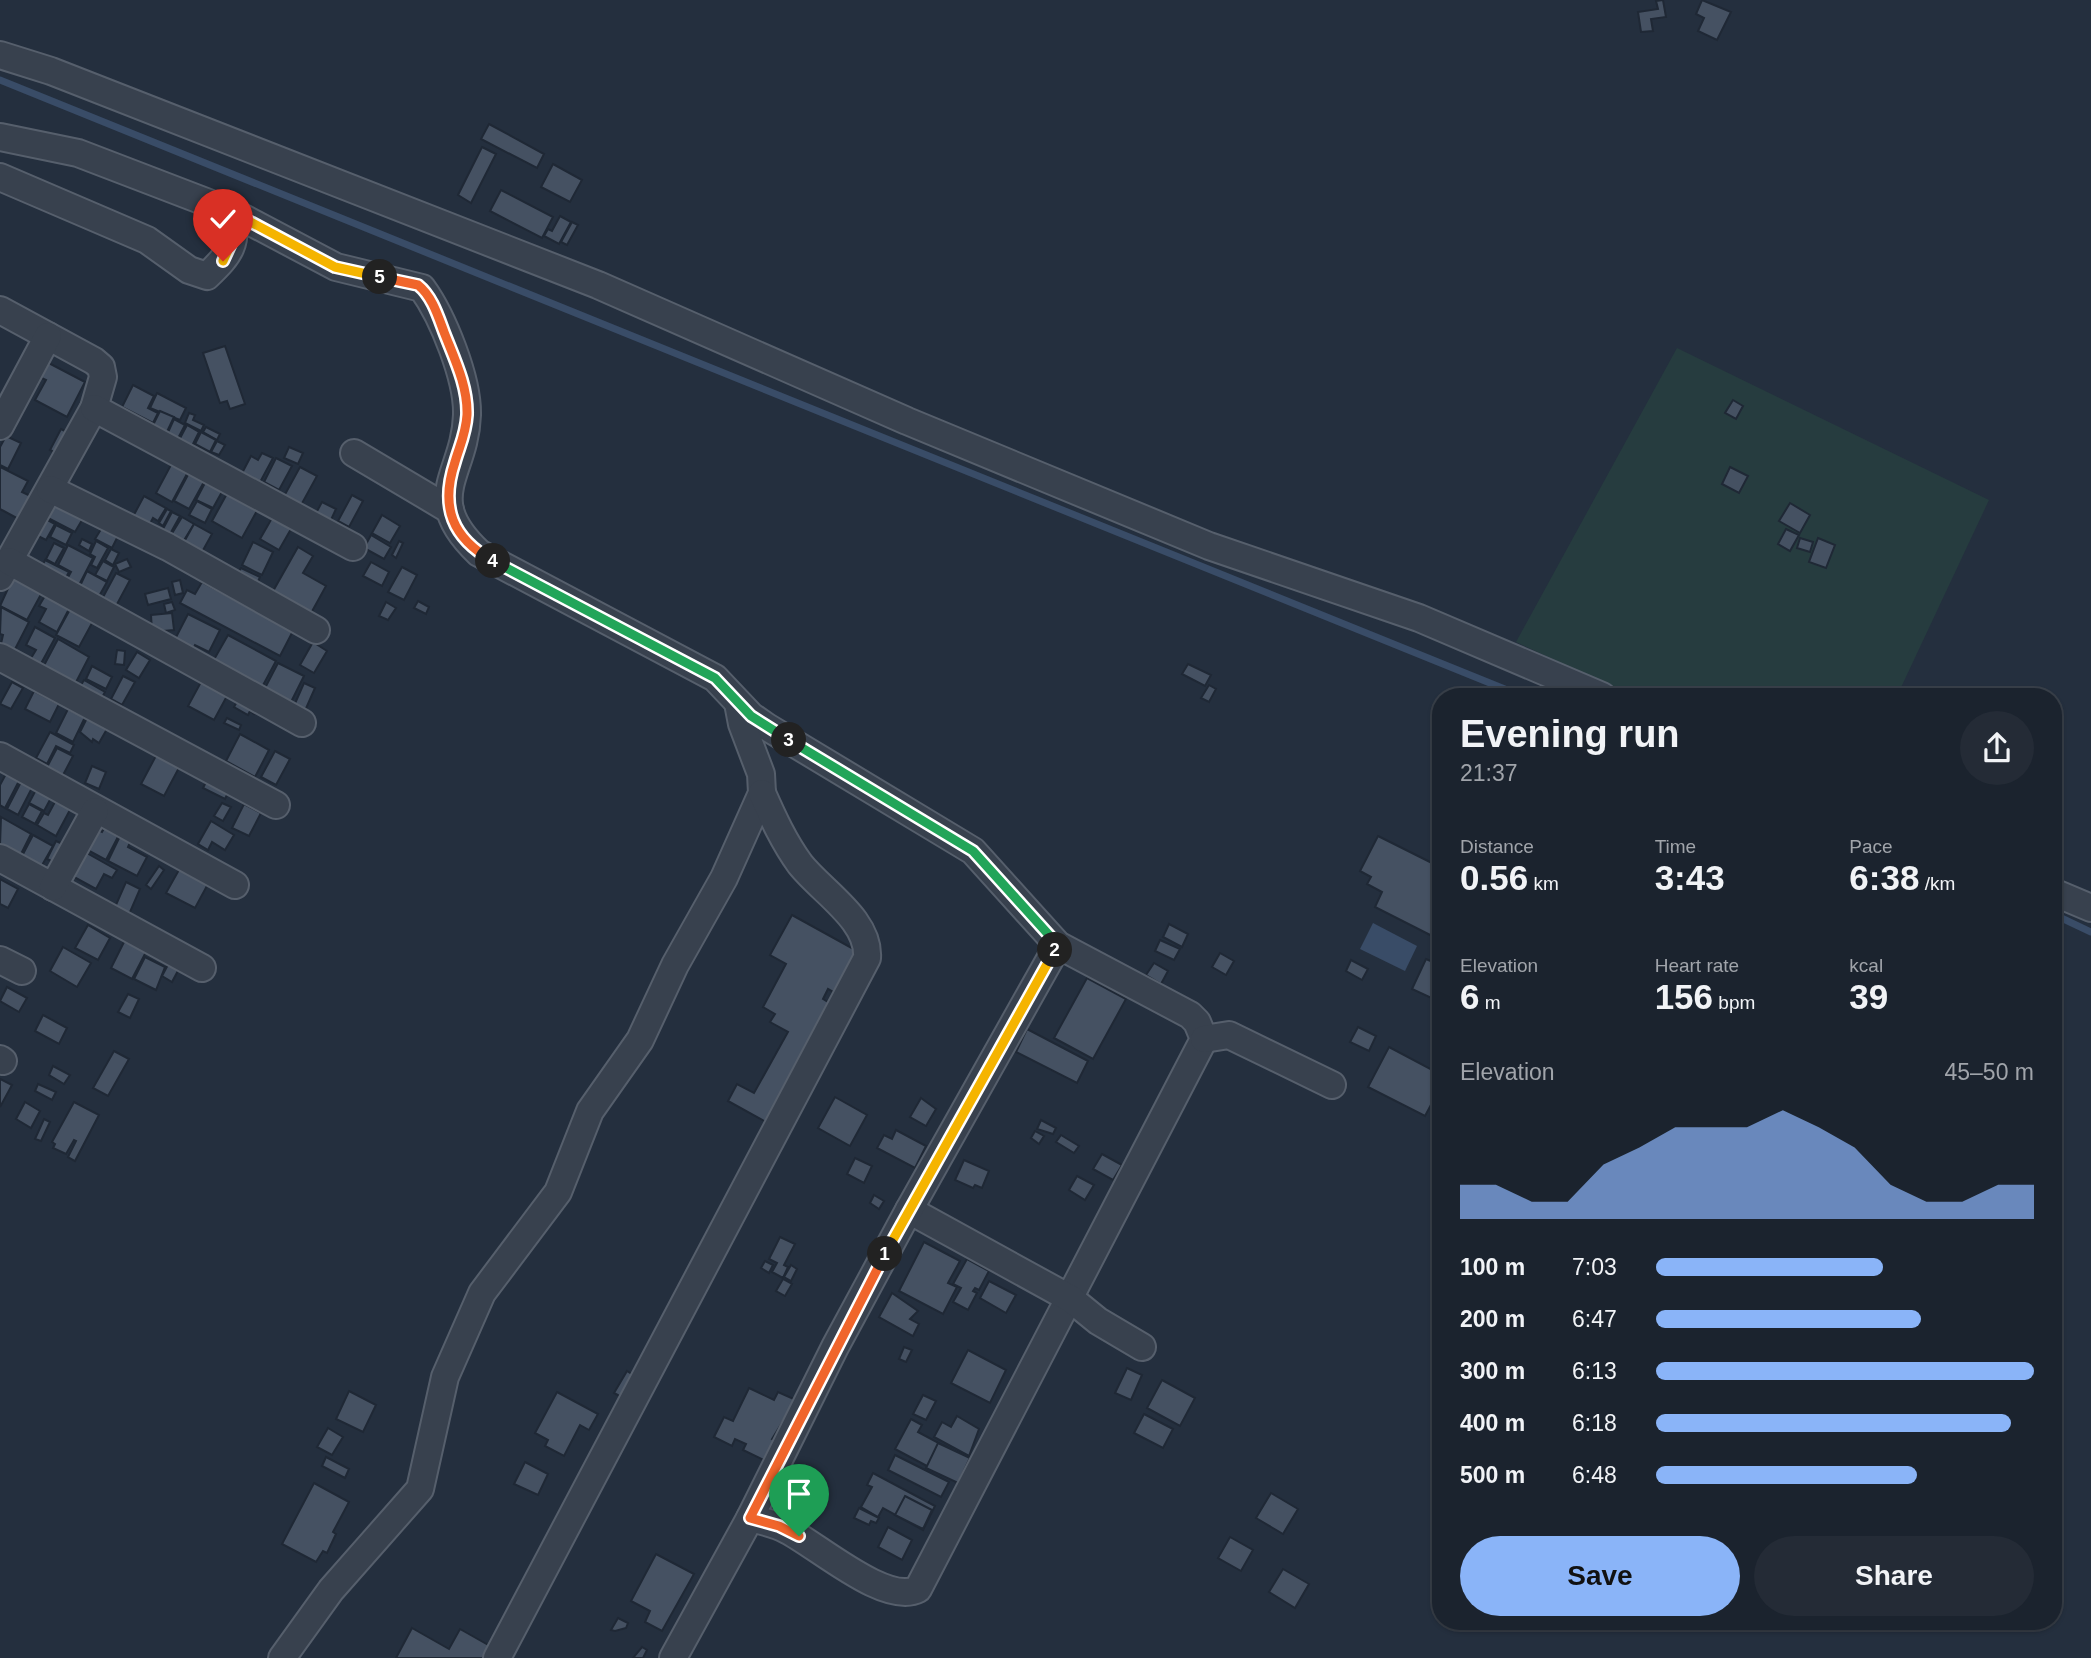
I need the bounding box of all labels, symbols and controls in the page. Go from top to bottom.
pin [193,189,253,261]
icon: check [204,200,242,238]
pin: 5 [362,260,398,294]
text: 5 [374,266,385,287]
pin: 4 [476,544,510,578]
text: 4 [487,550,498,571]
button: share [1960,711,2034,785]
text: Evening run [1460,713,1680,755]
pin: 3 [772,722,806,758]
text: 3 [783,729,794,750]
text: 21:37 [1460,760,1518,786]
text: Distance [1460,836,1534,857]
text: Time [1655,836,1696,857]
text: Pace [1849,836,1893,857]
text: 0.56 [1460,858,1528,897]
text: 3:43 [1655,858,1725,897]
text: 6:38 [1849,858,1919,897]
text: km [1528,873,1559,894]
text: /km [1919,873,1955,894]
pin: 2 [1038,932,1072,968]
text: 2 [1049,939,1060,960]
text: Elevation [1460,955,1538,976]
text: Heart rate [1655,955,1739,976]
text: kcal [1849,955,1883,976]
text: 6 [1460,977,1479,1016]
text: 156 [1655,977,1713,1016]
text: 39 [1849,977,1888,1016]
text: m [1479,992,1501,1013]
text: bpm [1713,992,1755,1013]
text: Elevation [1460,1059,1555,1085]
text: 45–50 m [1944,1059,2034,1085]
pin: 1 [868,1236,903,1272]
text: 1 [879,1243,890,1264]
text: 100 m [1460,1254,1525,1280]
text: 7:03 [1572,1254,1617,1280]
text: 200 m [1460,1306,1525,1332]
text: 6:47 [1572,1306,1617,1332]
text: 300 m [1460,1358,1525,1384]
text: 6:13 [1572,1358,1617,1384]
text: 400 m [1460,1410,1525,1436]
text: 6:18 [1572,1410,1617,1436]
text: 500 m [1460,1462,1525,1488]
text: 6:48 [1572,1462,1617,1488]
pin [769,1464,829,1536]
icon: arrive [780,1475,818,1513]
button: Save [1460,1536,1740,1616]
button: Share [1754,1536,2034,1616]

